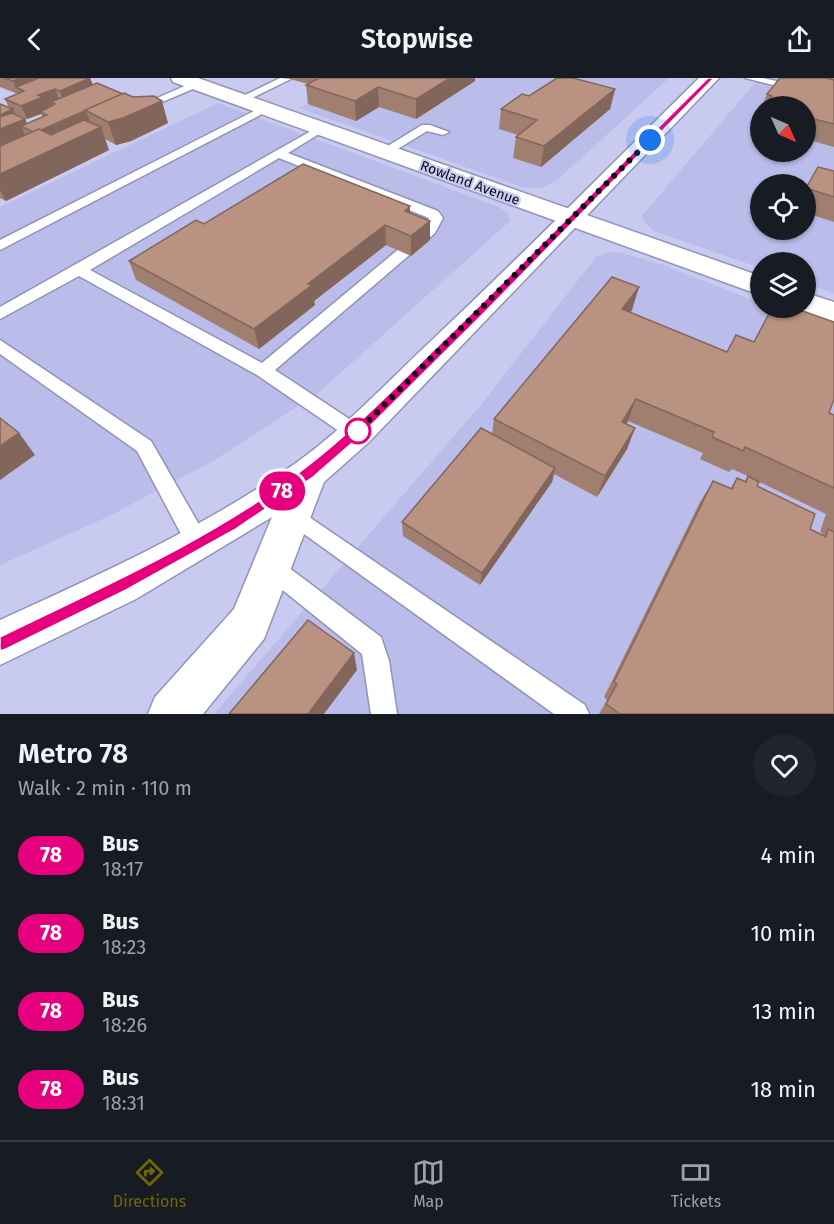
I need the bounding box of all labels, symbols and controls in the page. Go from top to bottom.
icon: back [18,23,51,56]
text: Stopwise [361,23,473,55]
icon: share [783,23,816,56]
north arrow [750,96,816,162]
map controls [750,96,816,318]
your location [635,125,665,155]
street label: Rowland Avenue [418,157,522,209]
button: locate [750,174,816,240]
button: layers [750,252,816,318]
unlabelled marker [345,418,371,444]
line badge: 78 [255,472,309,510]
text: 78 [271,478,293,504]
button: heart [753,734,816,797]
text: Metro 78 [18,737,128,770]
text: Walk · 2 min · 110 m [18,776,192,800]
text: Bus [102,830,139,857]
text: 78 [40,842,62,868]
text: 4 min [761,842,816,869]
text: 18:17 [102,857,143,881]
text: Bus [102,908,139,935]
text: 78 [40,920,62,946]
text: 10 min [750,920,816,947]
text: 18:23 [102,935,146,959]
text: Bus [102,986,139,1013]
text: 78 [40,998,62,1024]
text: 13 min [752,998,816,1025]
text: 18:26 [102,1013,147,1037]
text: Bus [102,1064,139,1091]
text: 78 [40,1076,62,1102]
text: 18 min [751,1076,816,1103]
text: 18:31 [102,1091,145,1115]
tab: Directions [113,1156,186,1211]
tab: Map [412,1156,445,1211]
tab: Tickets [671,1156,721,1211]

